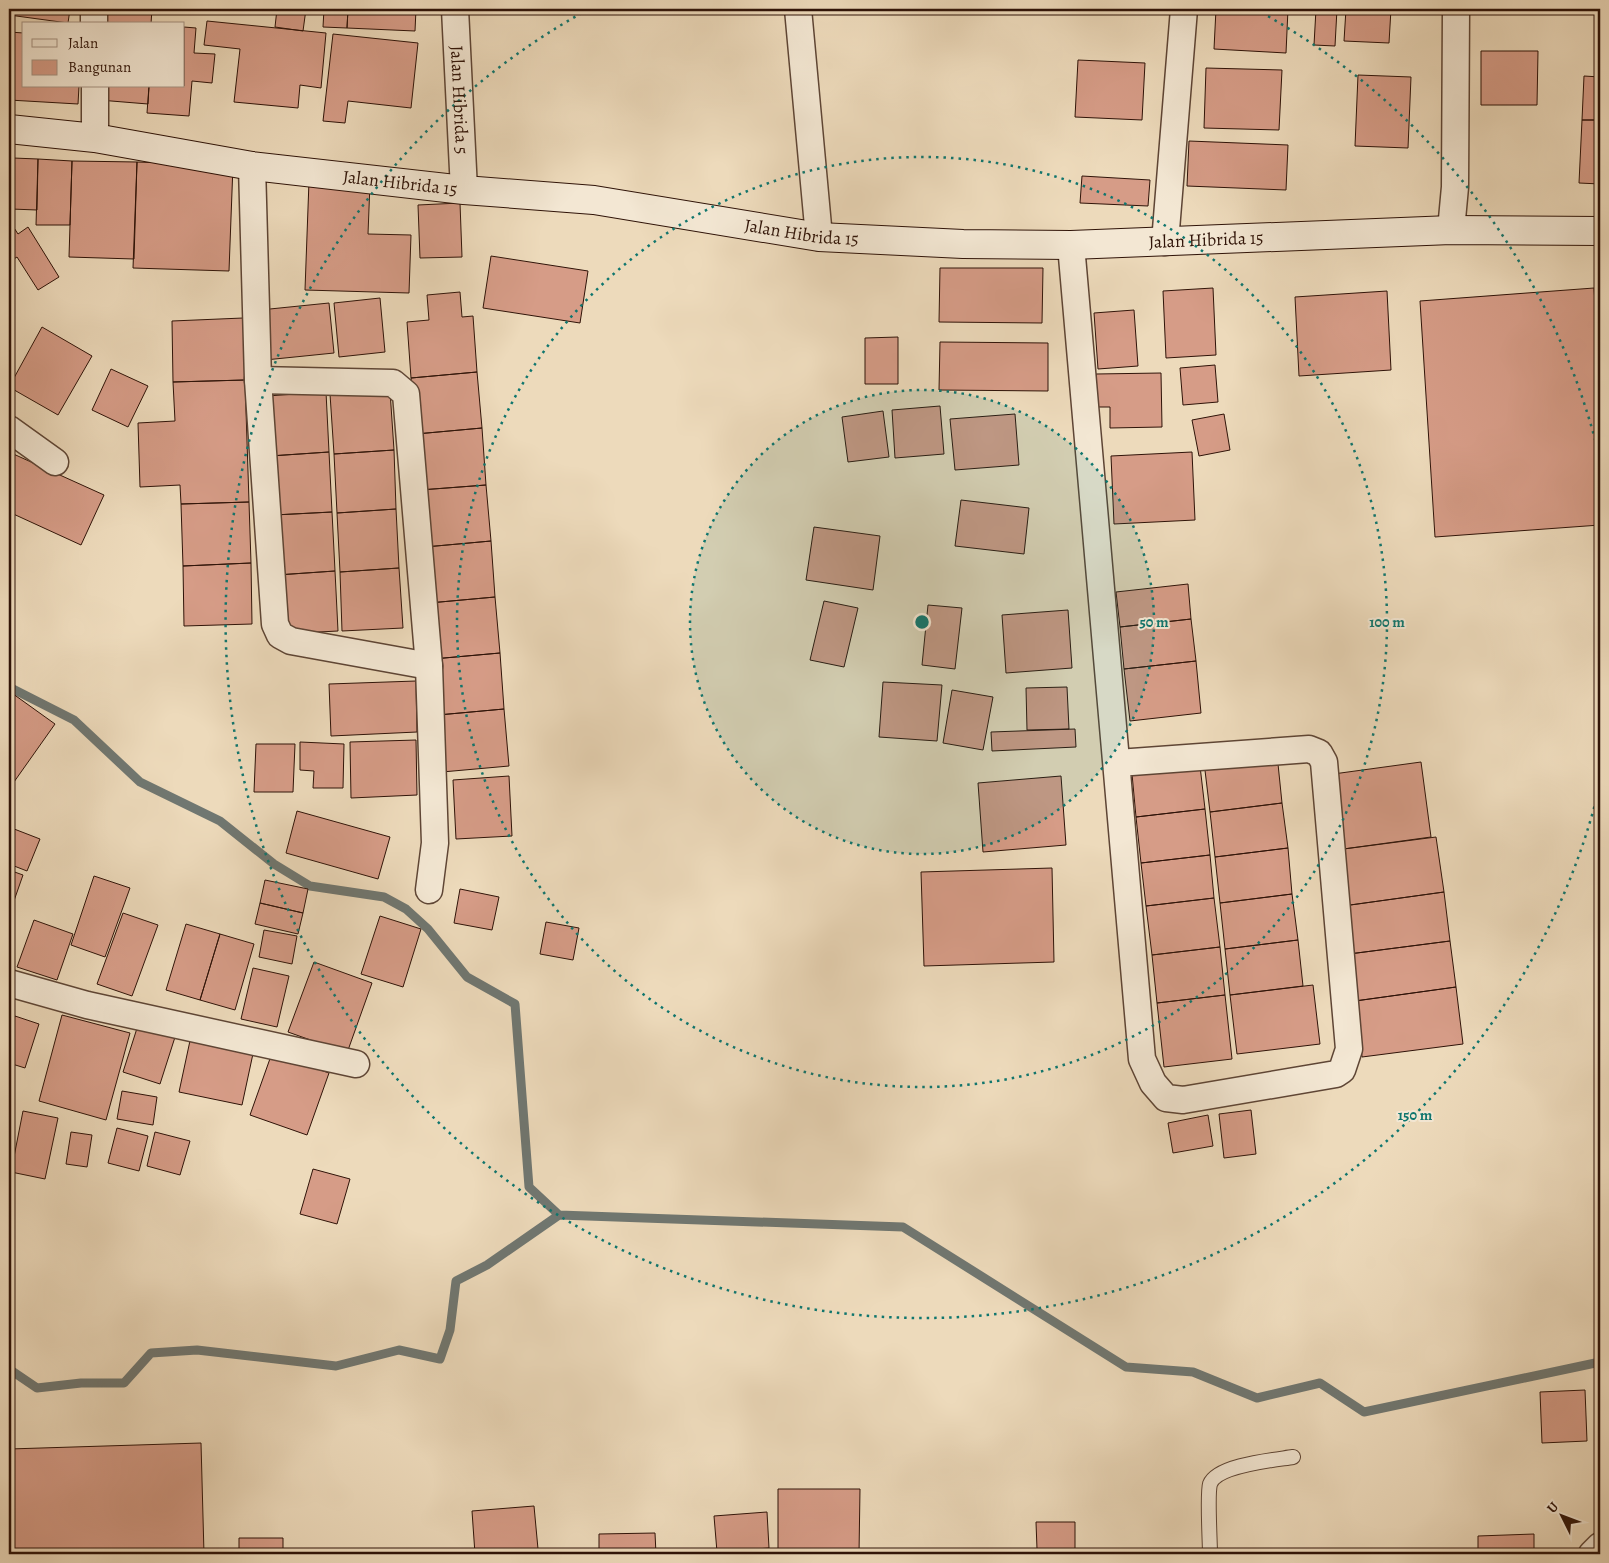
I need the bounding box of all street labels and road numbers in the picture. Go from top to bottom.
street label: Jalan Hibrida 5 [445,45,474,155]
street label: Jalan Hibrida 15 [342,164,459,201]
street label: Jalan Hibrida 15 [743,213,859,251]
street label: Jalan Hibrida 15 [1148,225,1264,254]

